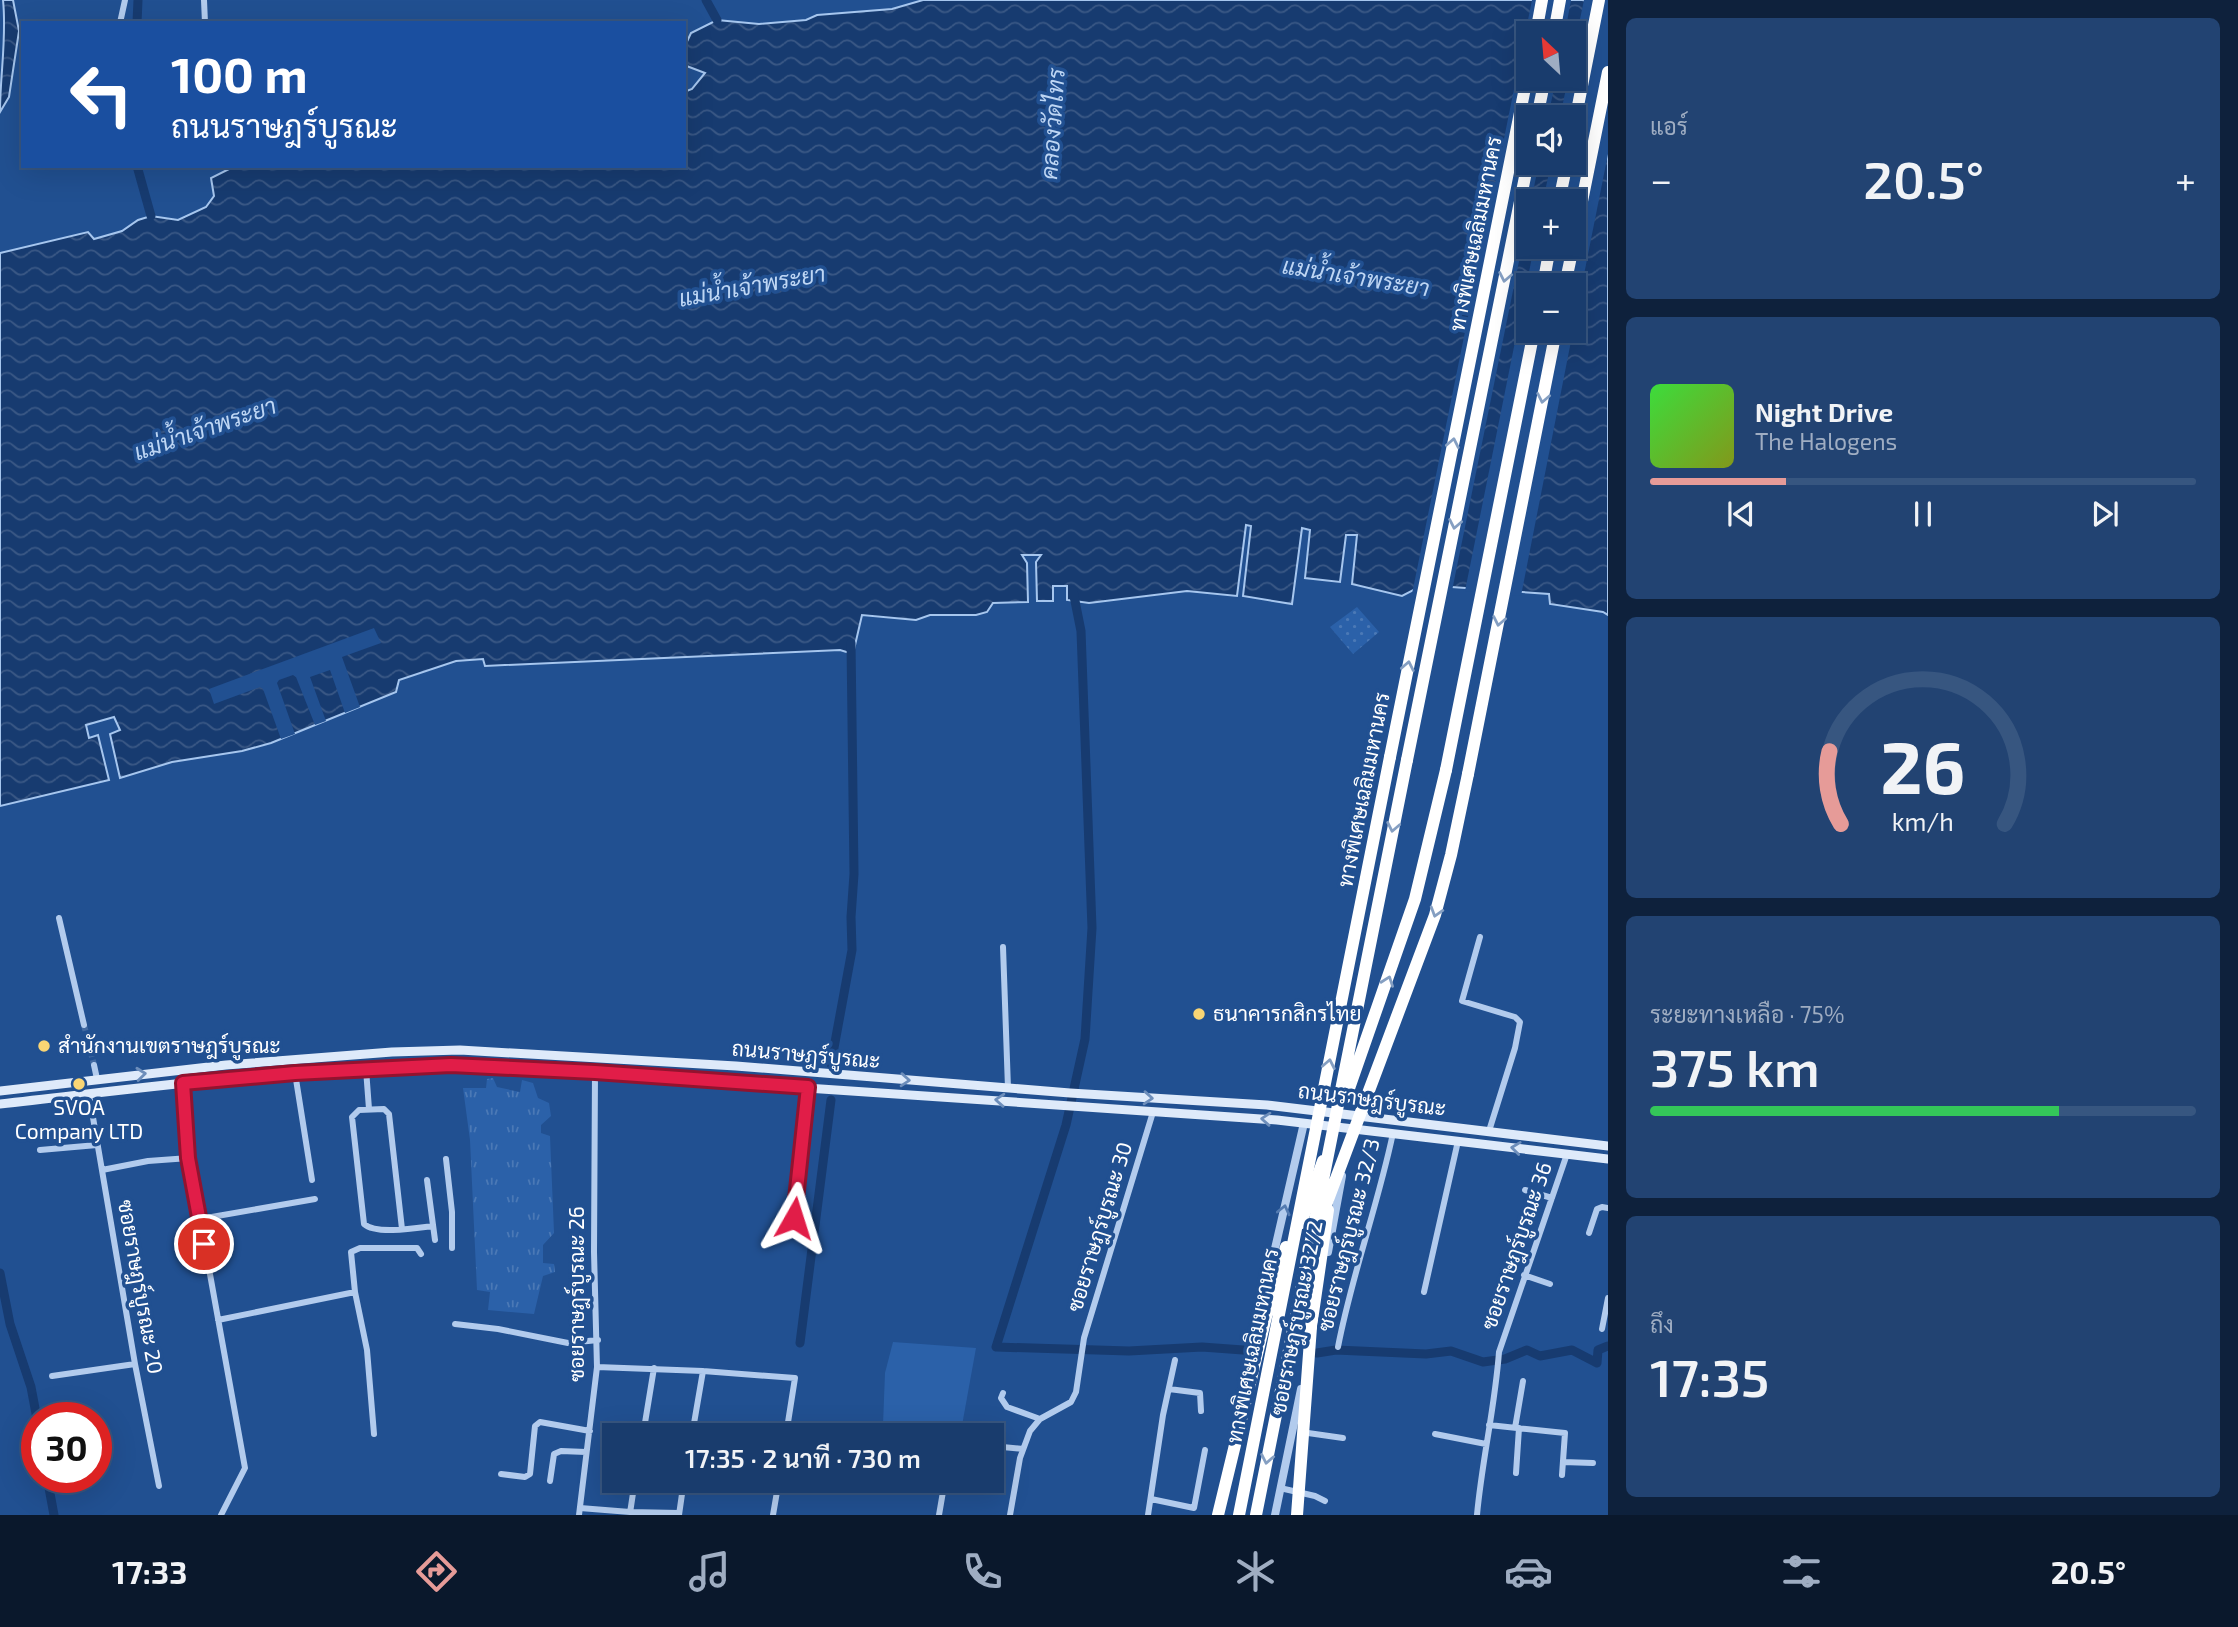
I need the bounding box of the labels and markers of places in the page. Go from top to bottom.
place label: ธนาคารกสิกรไทย [1213,1000,1362,1025]
marker: ธนาคารกสิกรไทย [1191,1006,1207,1022]
place label: สำนักงานเขตราษฎร์บูรณะ [58,1032,281,1061]
marker: สำนักงานเขตราษฎร์บูรณะ [36,1038,52,1054]
marker: SVOA Company LTD [71,1076,87,1092]
place label: SVOA Company LTD [15,1094,143,1143]
pin [174,1214,234,1274]

